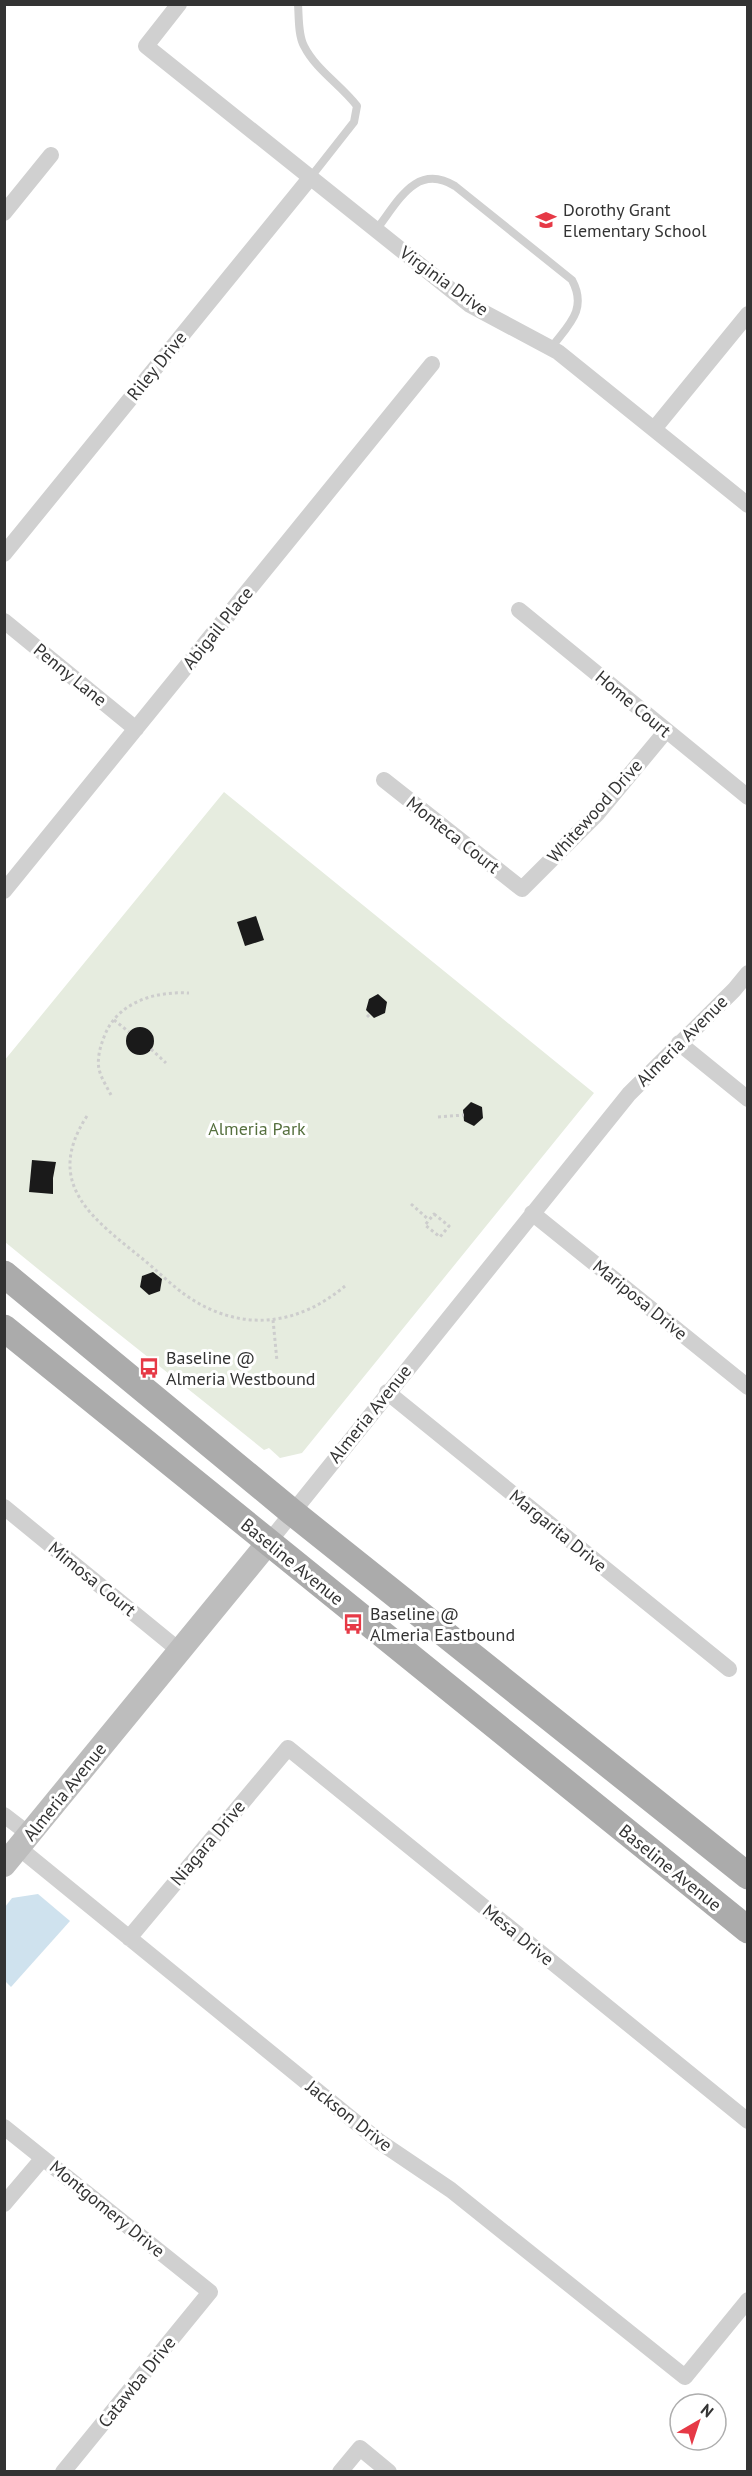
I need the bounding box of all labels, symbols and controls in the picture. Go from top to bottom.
place label: Dorothy Grant Elementary School [563,198,707,242]
school or university icon: Dorothy Grant Elementary School [534,208,558,232]
street label: Virginia Drive [394,240,493,321]
street label: Riley Drive [122,326,191,405]
street label: Abigail Place [177,582,258,674]
street label: Penny Lane [29,638,112,711]
street label: Home Court [591,665,676,742]
street label: Whitewood Drive [542,754,647,867]
street label: Monteca Court [402,791,505,878]
street label: Almeria Avenue [631,990,732,1091]
park label: Almeria Park [208,1117,306,1140]
street label: Mariposa Drive [588,1254,692,1345]
place label: Baseline @ Almeria Westbound [166,1346,315,1390]
bus stop icon: Baseline @ Almeria Westbound [137,1356,161,1380]
street label: Almeria Avenue [323,1360,416,1468]
street label: Margarita Drive [505,1484,612,1577]
street label: Baseline Avenue [236,1513,348,1610]
street label: Mimosa Court [44,1536,141,1621]
place label: Baseline @ Almeria Eastbound [370,1602,515,1646]
bus stop icon: Baseline @ Almeria Eastbound [341,1612,365,1636]
street label: Almeria Avenue [18,1738,111,1846]
street label: Niagara Drive [165,1795,250,1890]
street label: Baseline Avenue [614,1819,726,1916]
street label: Mesa Drive [478,1899,559,1970]
street label: Jackson Drive [301,2074,397,2156]
street label: Montgomery Drive [45,2155,170,2262]
street label: Catawba Drive [93,2331,180,2432]
north arrow [668,2392,728,2452]
text: N [697,2399,718,2421]

